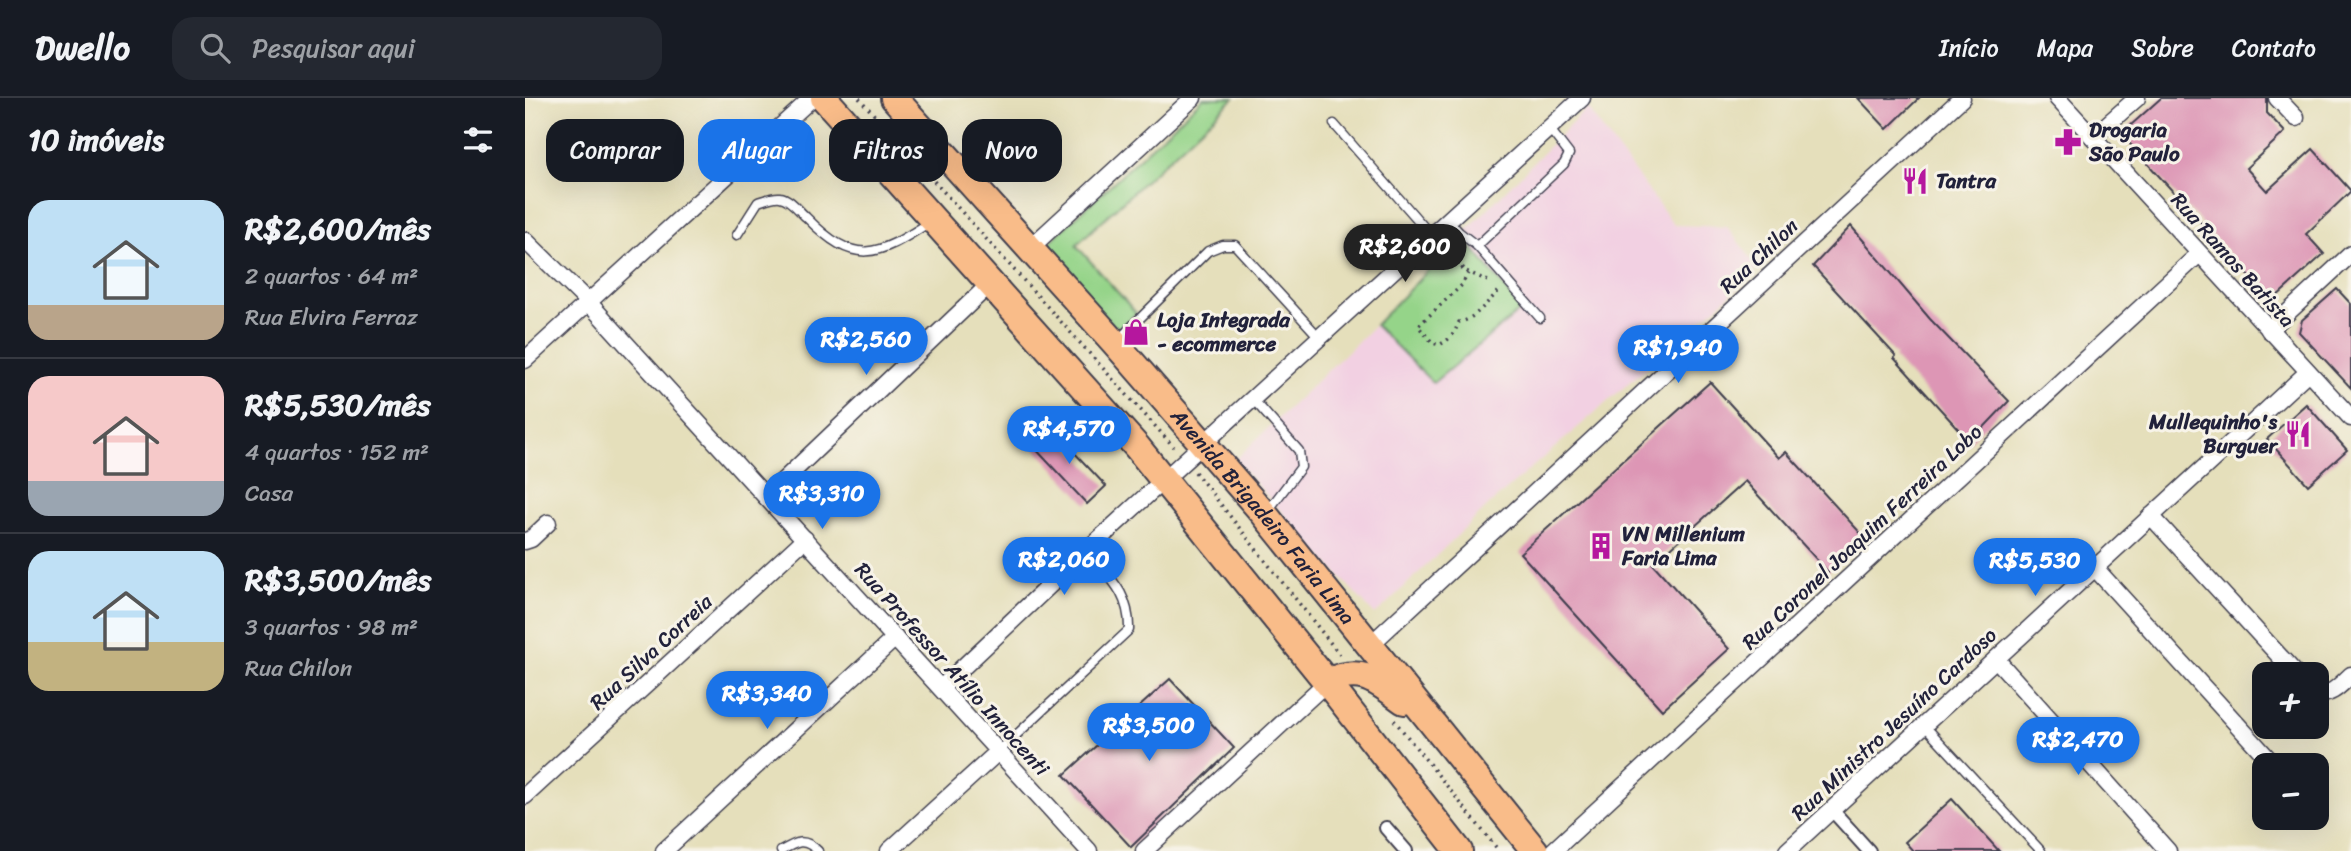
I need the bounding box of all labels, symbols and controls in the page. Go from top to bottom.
search box [172,17,662,80]
text: Dwello [35,19,130,77]
text: Pesquisar aqui [252,25,415,71]
text: Início [1939,27,1999,69]
text: Mapa [2037,27,2093,69]
text: Sobre [2131,27,2194,69]
text: Contato [2232,27,2316,69]
icon: search [196,29,234,67]
place label: Drogaria São Paulo [2088,111,2180,173]
text: 10 imóveis [28,113,164,167]
chip: Comprar [546,119,684,182]
chip: Alugar [698,119,815,182]
chip: Filtros [829,119,948,182]
chip: Novo [962,119,1062,182]
icon: filters [459,121,497,159]
pharmacy icon: Drogaria São Paulo [2053,127,2083,157]
place label: Tantra [1936,162,1997,200]
restaurant icon: Tantra [1900,166,1930,196]
street label: Rua Ramos Batista [2161,183,2305,337]
text: R$2,600/mês [245,202,431,256]
street label: Rua Chilon [1710,209,1808,303]
pin: R$2,600 [1340,225,1470,284]
text: R$2,600 [1359,226,1451,267]
icon: home [84,228,168,312]
text: 2 quartos · 64 m² [245,256,418,297]
text: Rua Elvira Ferraz [245,297,418,338]
place label: Loja Integrada - ecommerce [1157,301,1291,363]
pin: R$2,560 [801,317,931,377]
shop icon: Loja Integrada - ecommerce [1121,317,1151,347]
text: R$2,560 [821,319,911,360]
pin: R$1,940 [1613,326,1743,385]
text: R$1,940 [1634,327,1722,368]
text: R$5,530/mês [245,378,431,432]
street label: Avenida Brigadeiro Faria Lima [1160,398,1366,634]
place label: Mullequinho's Burguer [2148,403,2278,465]
icon: home [84,404,168,488]
pin: R$4,570 [1004,406,1134,466]
text: R$4,570 [1023,408,1115,449]
street label: Rua Coronel Joaquim Ferreira Lobo [1733,414,1991,660]
restaurant icon: Mullequinho's Burguer [2283,419,2313,449]
text: 4 quartos · 152 m² [245,432,429,473]
pin: R$3,310 [757,472,887,531]
text: Casa [245,473,293,514]
text: R$3,310 [779,473,865,514]
place label: VN Millenium Faria Lima [1621,515,1746,577]
building icon: VN Millenium Faria Lima [1586,531,1616,561]
pin: R$2,060 [999,538,1129,597]
pin: R$5,530 [1970,538,2100,598]
text: R$2,060 [1018,539,1110,580]
text: R$5,530 [1990,540,2080,581]
text: R$3,500/mês [245,553,431,607]
street label: Rua Professor Atílio Innocenti [845,553,1060,786]
icon: home [84,579,168,663]
street label: Rua Silva Correia [580,584,722,720]
text: 3 quartos · 98 m² [245,607,418,648]
street label: Rua Ministro Jesuíno Cardoso [1782,617,2006,830]
text: Rua Chilon [245,648,352,689]
map controls [2252,662,2329,830]
button: + [2252,662,2329,739]
pin: R$3,340 [702,672,832,731]
text: R$3,340 [722,673,812,714]
pin: R$3,500 [1084,704,1214,763]
text: R$3,500 [1103,705,1195,746]
pin: R$2,470 [2013,718,2143,777]
text: R$2,470 [2033,719,2123,760]
button: − [2252,753,2329,830]

